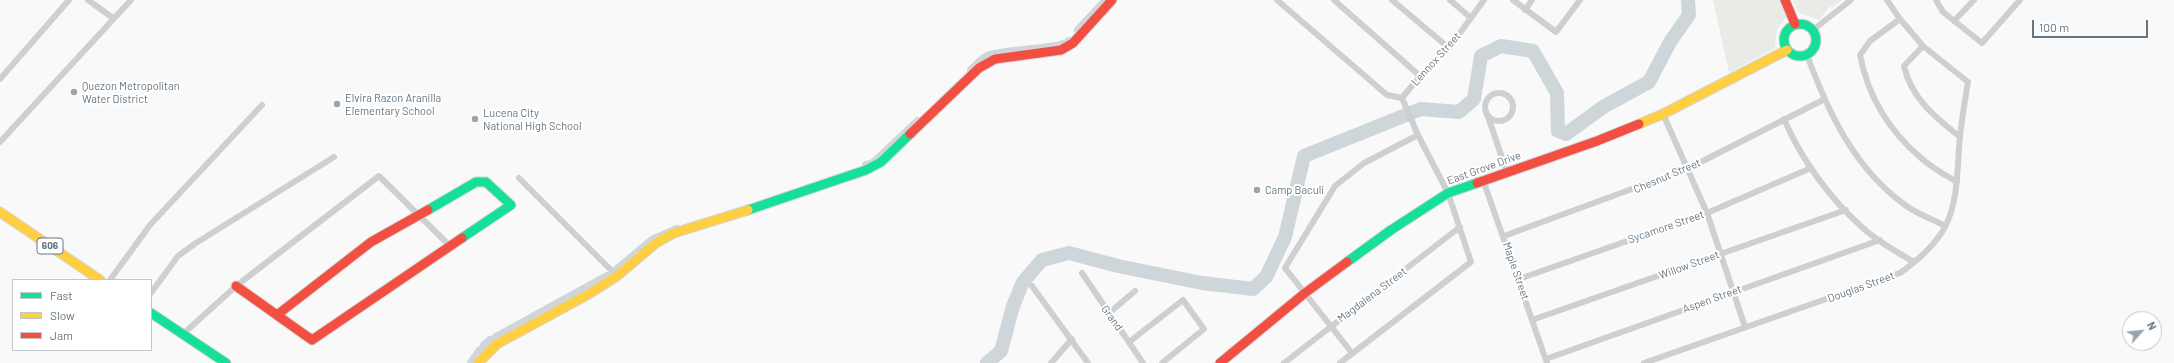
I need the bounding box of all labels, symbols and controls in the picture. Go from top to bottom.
scale bar [2034,12,2150,38]
text: 100 m [2039,20,2069,34]
street label: Lennox Street [1409,30,1463,88]
place label: Quezon Metropolitan Water District [82,79,180,105]
marker: Quezon Metropolitan Water District [69,87,79,97]
place label: Elvira Razon Aranilla Elementary School [345,91,441,117]
marker: Elvira Razon Aranilla Elementary School [332,99,342,109]
place label: Lucena City National High School [483,106,582,132]
marker: Lucena City National High School [470,114,480,124]
street label: East Grove Drive [1445,148,1523,188]
street label: Chesnut Street [1631,156,1703,196]
place label: Camp Baculi [1265,183,1324,197]
marker: Camp Baculi [1252,185,1262,195]
street label: Sycamore Street [1626,208,1706,246]
road number: 606 [37,238,63,254]
street label: Maple Street [1500,240,1532,302]
street label: Willow Street [1657,248,1721,282]
street label: Magdalena Street [1335,265,1409,325]
street label: Douglas Street [1826,269,1896,305]
legend [12,279,152,351]
street label: Aspen Street [1681,282,1743,316]
text: Fast [50,288,73,302]
street label: Grand [1098,303,1126,333]
text: Slow [50,308,75,322]
north arrow [2122,311,2162,351]
text: N [2145,320,2160,332]
text: Jam [50,328,73,342]

